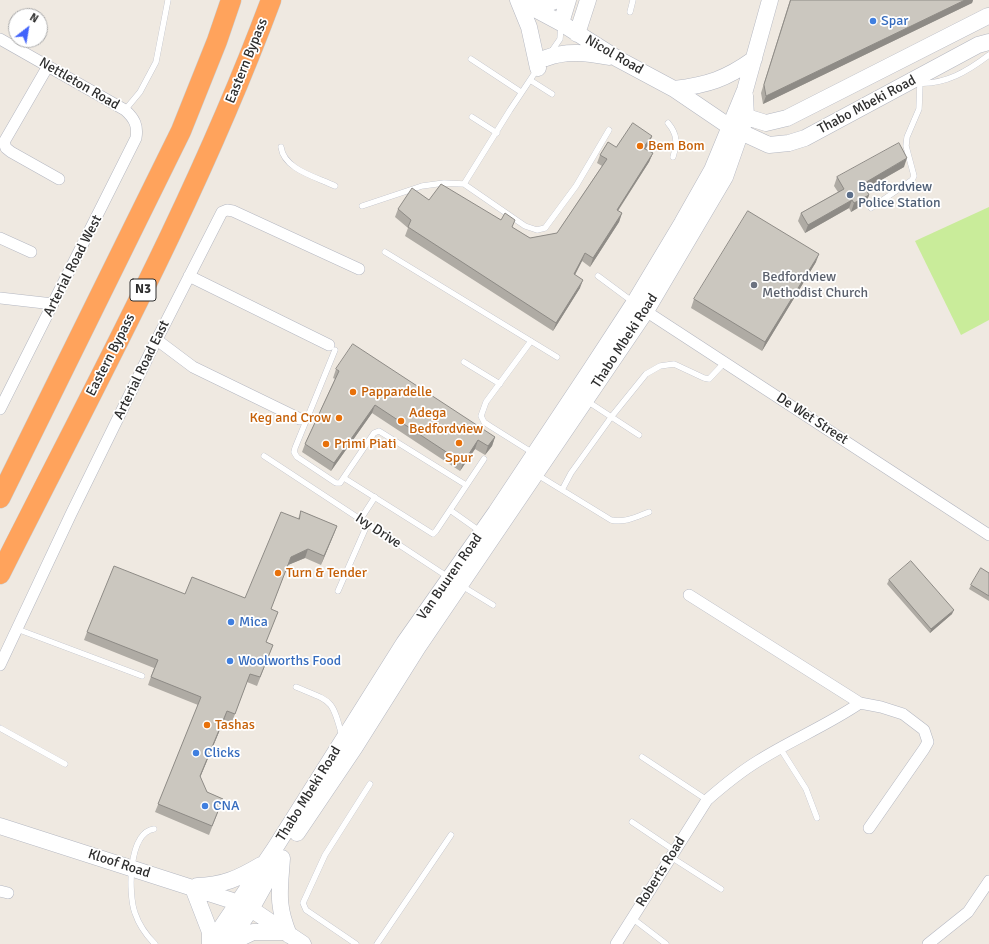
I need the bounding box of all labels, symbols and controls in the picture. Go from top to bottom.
north arrow [8,8,48,48]
text: N [27,11,41,26]
place label: Spar [881,13,908,29]
street label: Eastern Bypass [222,16,272,106]
marker: Spar [868,16,878,26]
street label: Nicol Road [582,32,646,78]
street label: Nettleton Road [36,54,122,114]
street label: Thabo Mbeki Road [815,72,919,138]
place label: Bem Bom [648,138,705,154]
marker: Bem Bom [635,141,645,151]
place label: Bedfordview Police Station [858,179,941,212]
marker: Bedfordview Police Station [845,190,855,200]
street label: Arterial Road West [40,212,106,320]
place label: Bedfordview Methodist Church [762,269,868,302]
road number: N3 [130,279,156,301]
marker: Bedfordview Methodist Church [749,280,759,290]
street label: Thabo Mbeki Road [588,291,662,391]
street label: Eastern Bypass [83,311,139,399]
street label: Arterial Road East [111,318,173,422]
place label: Pappardelle [361,384,432,400]
marker: Pappardelle [348,387,358,397]
street label: De Wet Street [773,390,851,448]
place label: Adega Bedfordview [409,405,483,438]
place label: Keg and Crow [250,410,331,426]
marker: Keg and Crow [334,413,344,423]
marker: Adega Bedfordview [396,416,406,426]
place label: Primi Piati [334,436,396,452]
marker: Spur [454,438,464,448]
marker: Primi Piati [321,439,331,449]
place label: Spur [445,450,473,466]
street label: Ivy Drive [352,510,404,552]
street label: Van Buuren Road [414,531,486,623]
place label: Turn & Tender [286,565,367,581]
marker: Turn & Tender [273,568,283,578]
place label: Mica [239,614,268,630]
marker: Mica [226,617,236,627]
place label: Woolworths Food [238,653,341,669]
marker: Woolworths Food [225,656,235,666]
place label: Tashas [215,717,255,733]
marker: Tashas [202,720,212,730]
street label: Thabo Mbeki Road [273,743,345,845]
place label: Clicks [204,745,240,761]
marker: Clicks [191,748,201,758]
place label: CNA [213,798,240,814]
marker: CNA [200,801,210,811]
street label: Roberts Road [633,834,689,910]
street label: Kloof Road [86,846,152,882]

